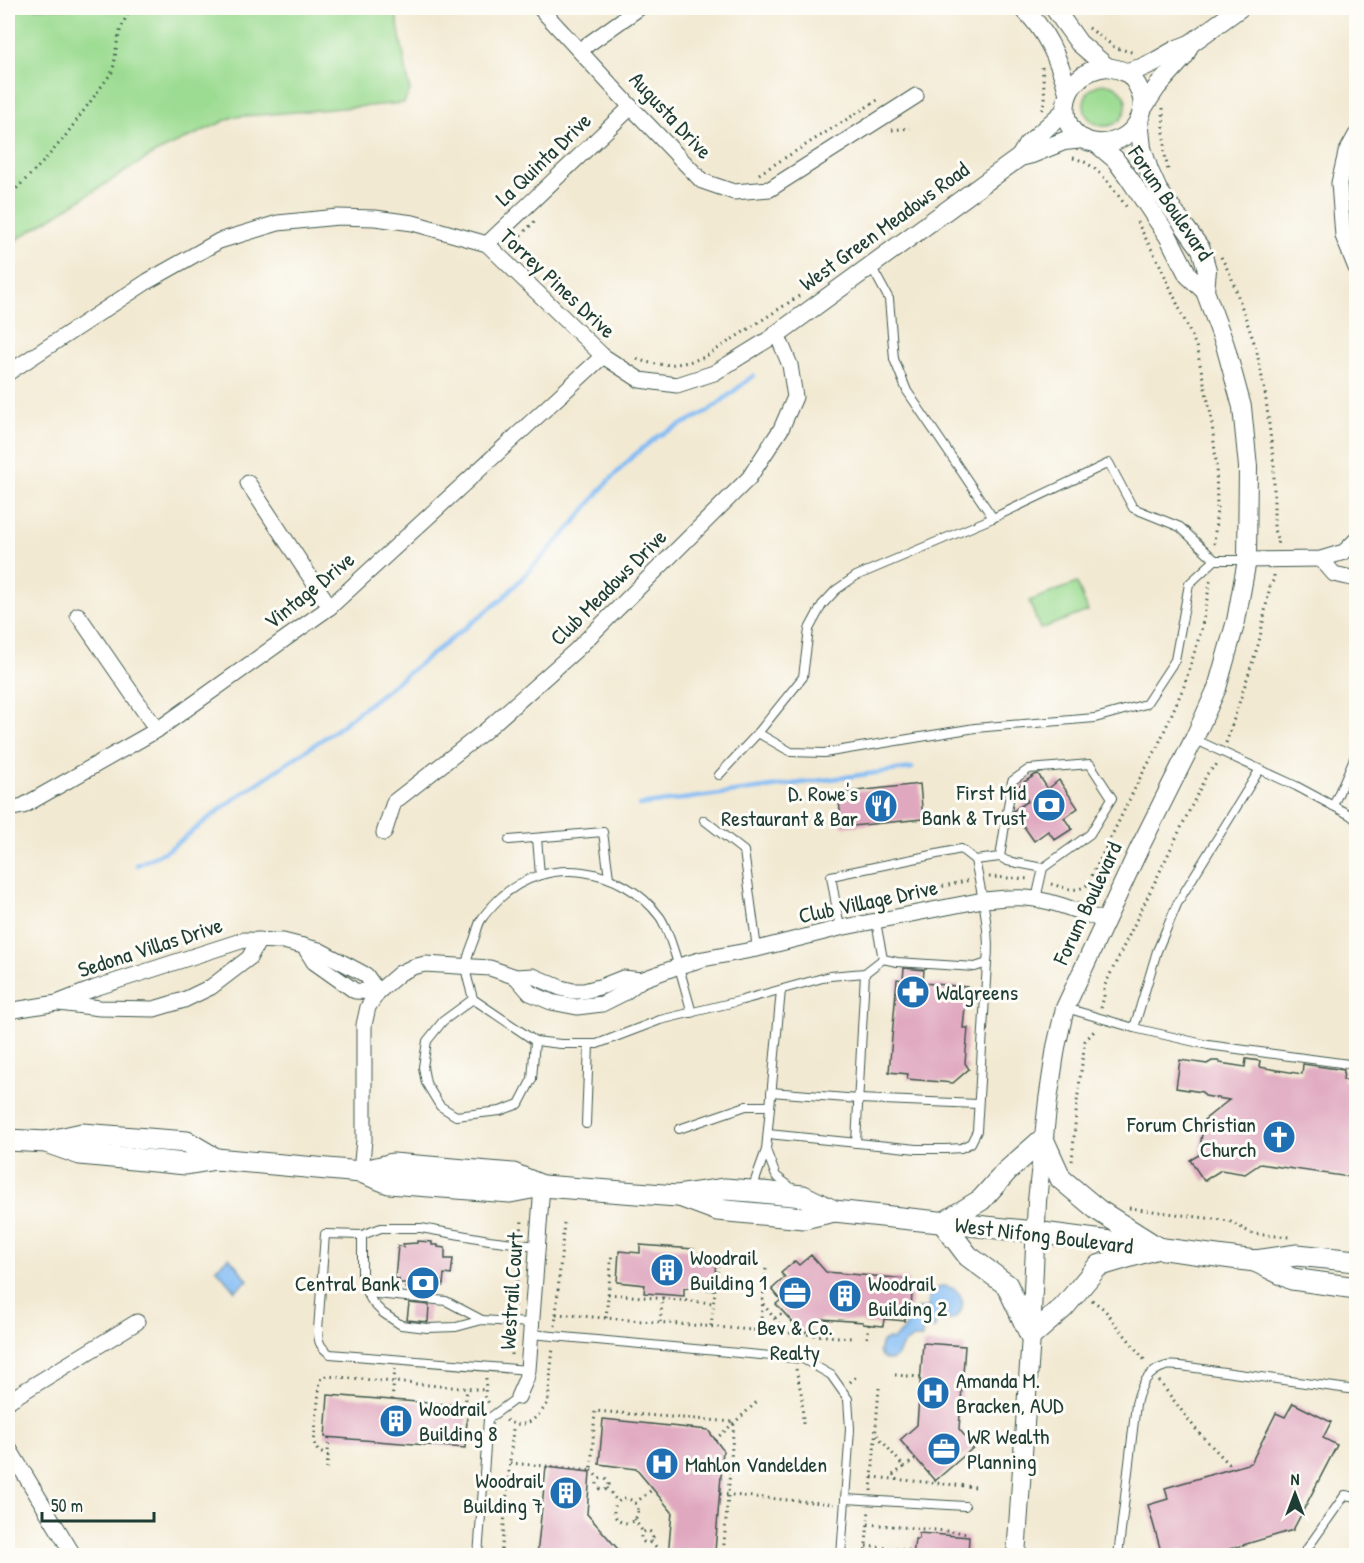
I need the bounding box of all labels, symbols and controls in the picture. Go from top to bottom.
street label: Augusta Drive [623,65,719,165]
street label: La Quinta Drive [488,105,598,212]
street label: Forum Boulevard [1121,139,1221,267]
street label: West Green Meadows Road [793,154,975,298]
street label: Torrey Pines Drive [494,221,623,345]
street label: Club Meadows Drive [543,522,673,652]
street label: Vintage Drive [257,544,361,636]
place label: First Mid Bank & Trust [922,777,1026,832]
place label: D. Rowe's Restaurant & Bar [721,778,859,833]
bank icon: First Mid Bank & Trust [1031,787,1067,823]
restaurant icon: D. Rowe's Restaurant & Bar [863,788,899,824]
street label: Forum Boulevard [1045,836,1129,970]
street label: Club Village Drive [796,872,940,930]
street label: Sedona Villas Drive [74,909,226,984]
pharmacy icon: Walgreens [895,974,931,1010]
place label: Walgreens [936,977,1018,1007]
place label: Forum Christian Church [1126,1109,1256,1164]
church icon: Forum Christian Church [1261,1119,1297,1155]
street label: West Nifong Boulevard [953,1209,1135,1261]
street label: Westrail Court [492,1231,530,1350]
place label: Woodrail Building 1 [690,1242,767,1297]
building icon: Woodrail Building 1 [649,1252,685,1288]
bank icon: Central Bank [405,1265,441,1301]
place label: Central Bank [295,1268,400,1298]
place label: Woodrail Building 2 [868,1268,948,1323]
office icon: Bev & Co. Realty [777,1275,813,1311]
building icon: Woodrail Building 2 [827,1278,863,1314]
place label: Bev & Co. Realty [757,1312,833,1367]
place label: Amanda M. Bracken, AUD [956,1365,1064,1420]
hospital icon: Amanda M. Bracken, AUD [915,1375,951,1411]
place label: Woodrail Building 8 [419,1393,498,1448]
building icon: Woodrail Building 8 [378,1403,414,1439]
place label: WR Wealth Planning [967,1421,1049,1476]
office icon: WR Wealth Planning [926,1431,962,1467]
hospital icon: Mahlon Vandelden [644,1446,680,1482]
place label: Mahlon Vandelden [685,1449,827,1479]
north arrow [1265,1464,1325,1524]
place label: Woodrail Building 7 [463,1465,543,1520]
text: N [1291,1468,1300,1490]
building icon: Woodrail Building 7 [548,1475,584,1511]
scale bar [42,1485,154,1523]
text: 50 m [51,1493,83,1518]

